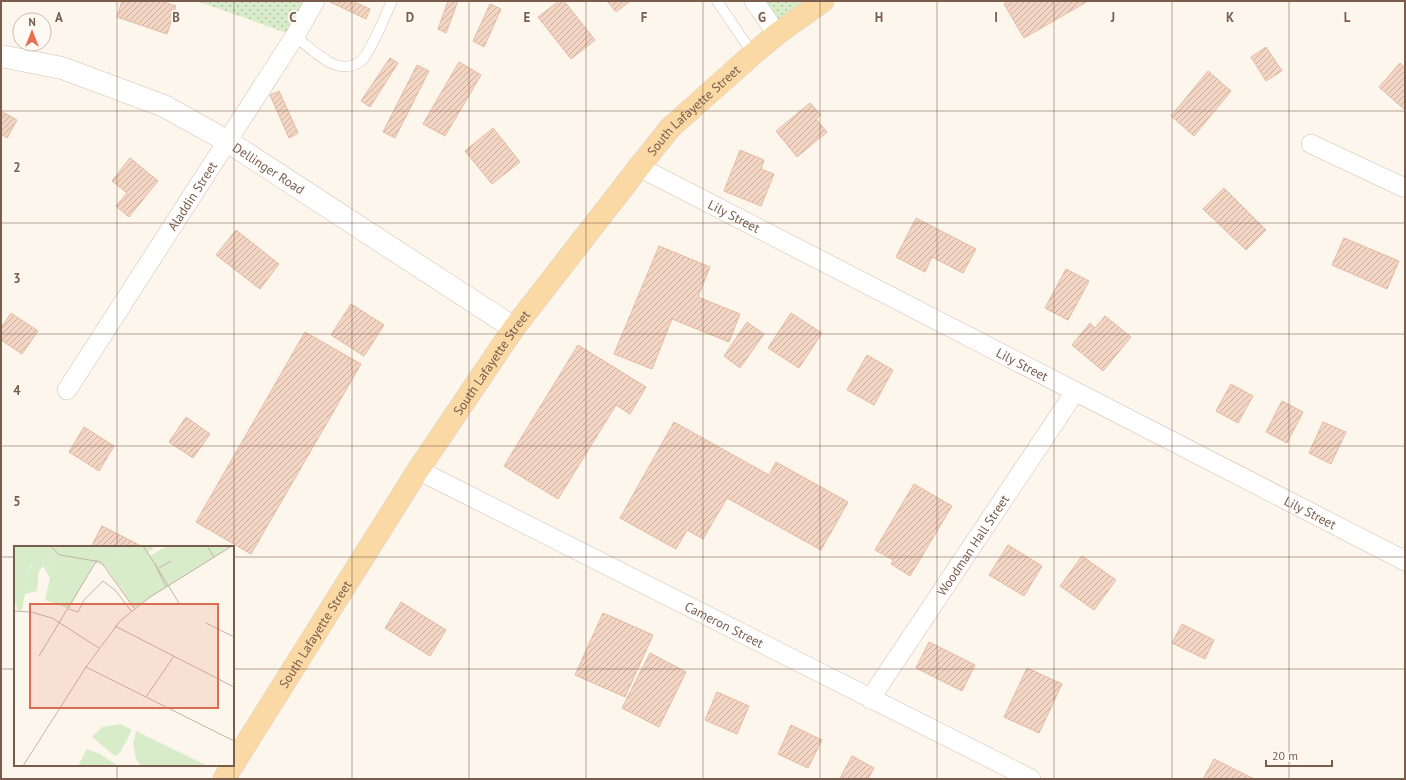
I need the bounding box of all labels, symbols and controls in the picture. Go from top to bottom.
text: A [55,9,63,26]
text: B [172,9,180,26]
text: C [289,9,297,26]
text: D [406,9,414,26]
text: E [524,9,531,26]
text: F [641,9,648,26]
text: G [758,9,766,26]
text: H [875,9,883,26]
text: I [994,9,998,26]
text: J [1110,9,1115,26]
text: K [1226,9,1234,26]
text: L [1344,9,1351,26]
north arrow [12,12,52,52]
text: N [28,15,36,29]
street label: South Lafayette Street [643,61,744,159]
street label: Dellinger Road [230,139,308,198]
street label: Aladdin Street [163,157,221,234]
text: 2 [13,159,21,176]
street label: Lily Street [705,195,764,237]
text: 3 [13,270,21,287]
street label: South Lafayette Street [449,306,534,418]
street label: Lily Street [993,344,1052,385]
text: 4 [13,382,21,399]
street label: Woodman Hall Street [933,491,1013,599]
street label: Lily Street [1281,492,1340,533]
text: 5 [13,493,21,510]
inset map [14,546,234,766]
street label: South Lafayette Street [275,577,355,691]
street label: Cameron Street [682,597,767,652]
scale bar [1266,742,1332,768]
text: 20 m [1272,748,1298,763]

